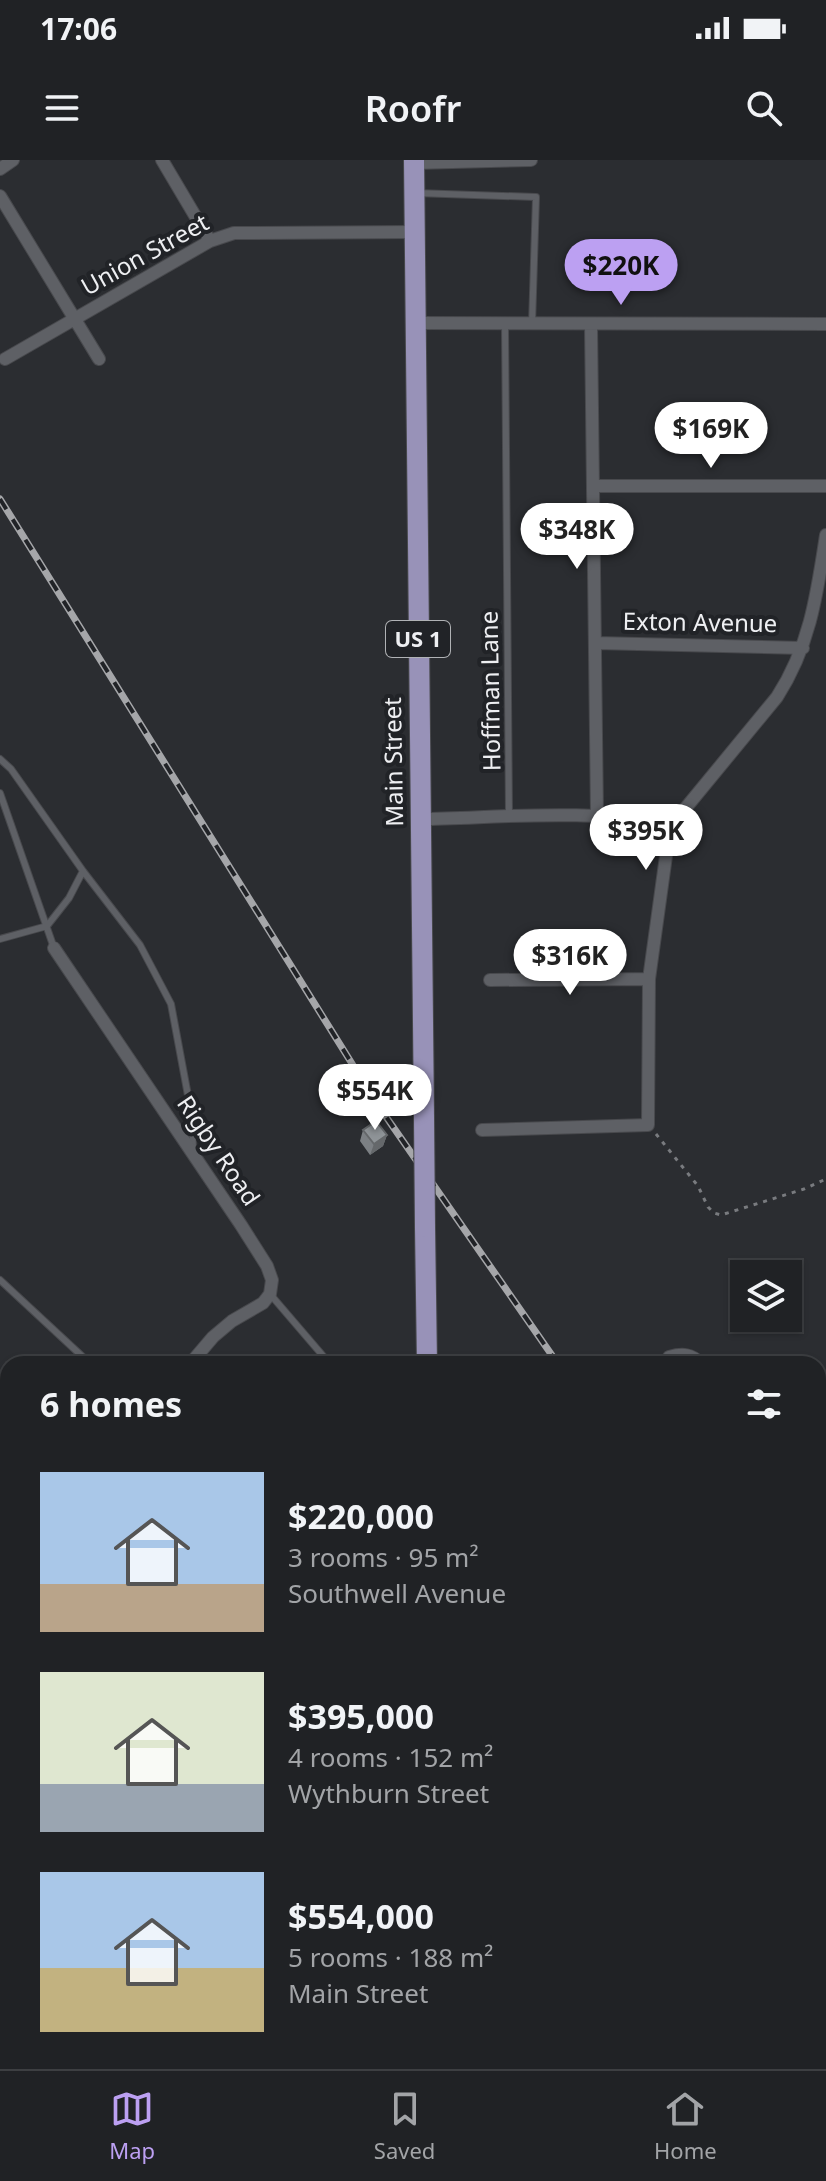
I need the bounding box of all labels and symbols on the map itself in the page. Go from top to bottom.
street label: Union Street [75,205,214,302]
pin: $220K [565,239,677,307]
pin: $169K [655,402,767,470]
pin: $348K [521,503,633,571]
street label: Exton Avenue [622,604,778,639]
street label: Hoffman Lane [472,611,507,771]
road number: US 1 [386,621,450,657]
street label: Main Street [375,697,410,827]
pin: $395K [590,804,702,872]
pin: $316K [514,929,626,997]
pin: $554K [319,1064,431,1132]
street label: Rigby Road [170,1089,268,1212]

